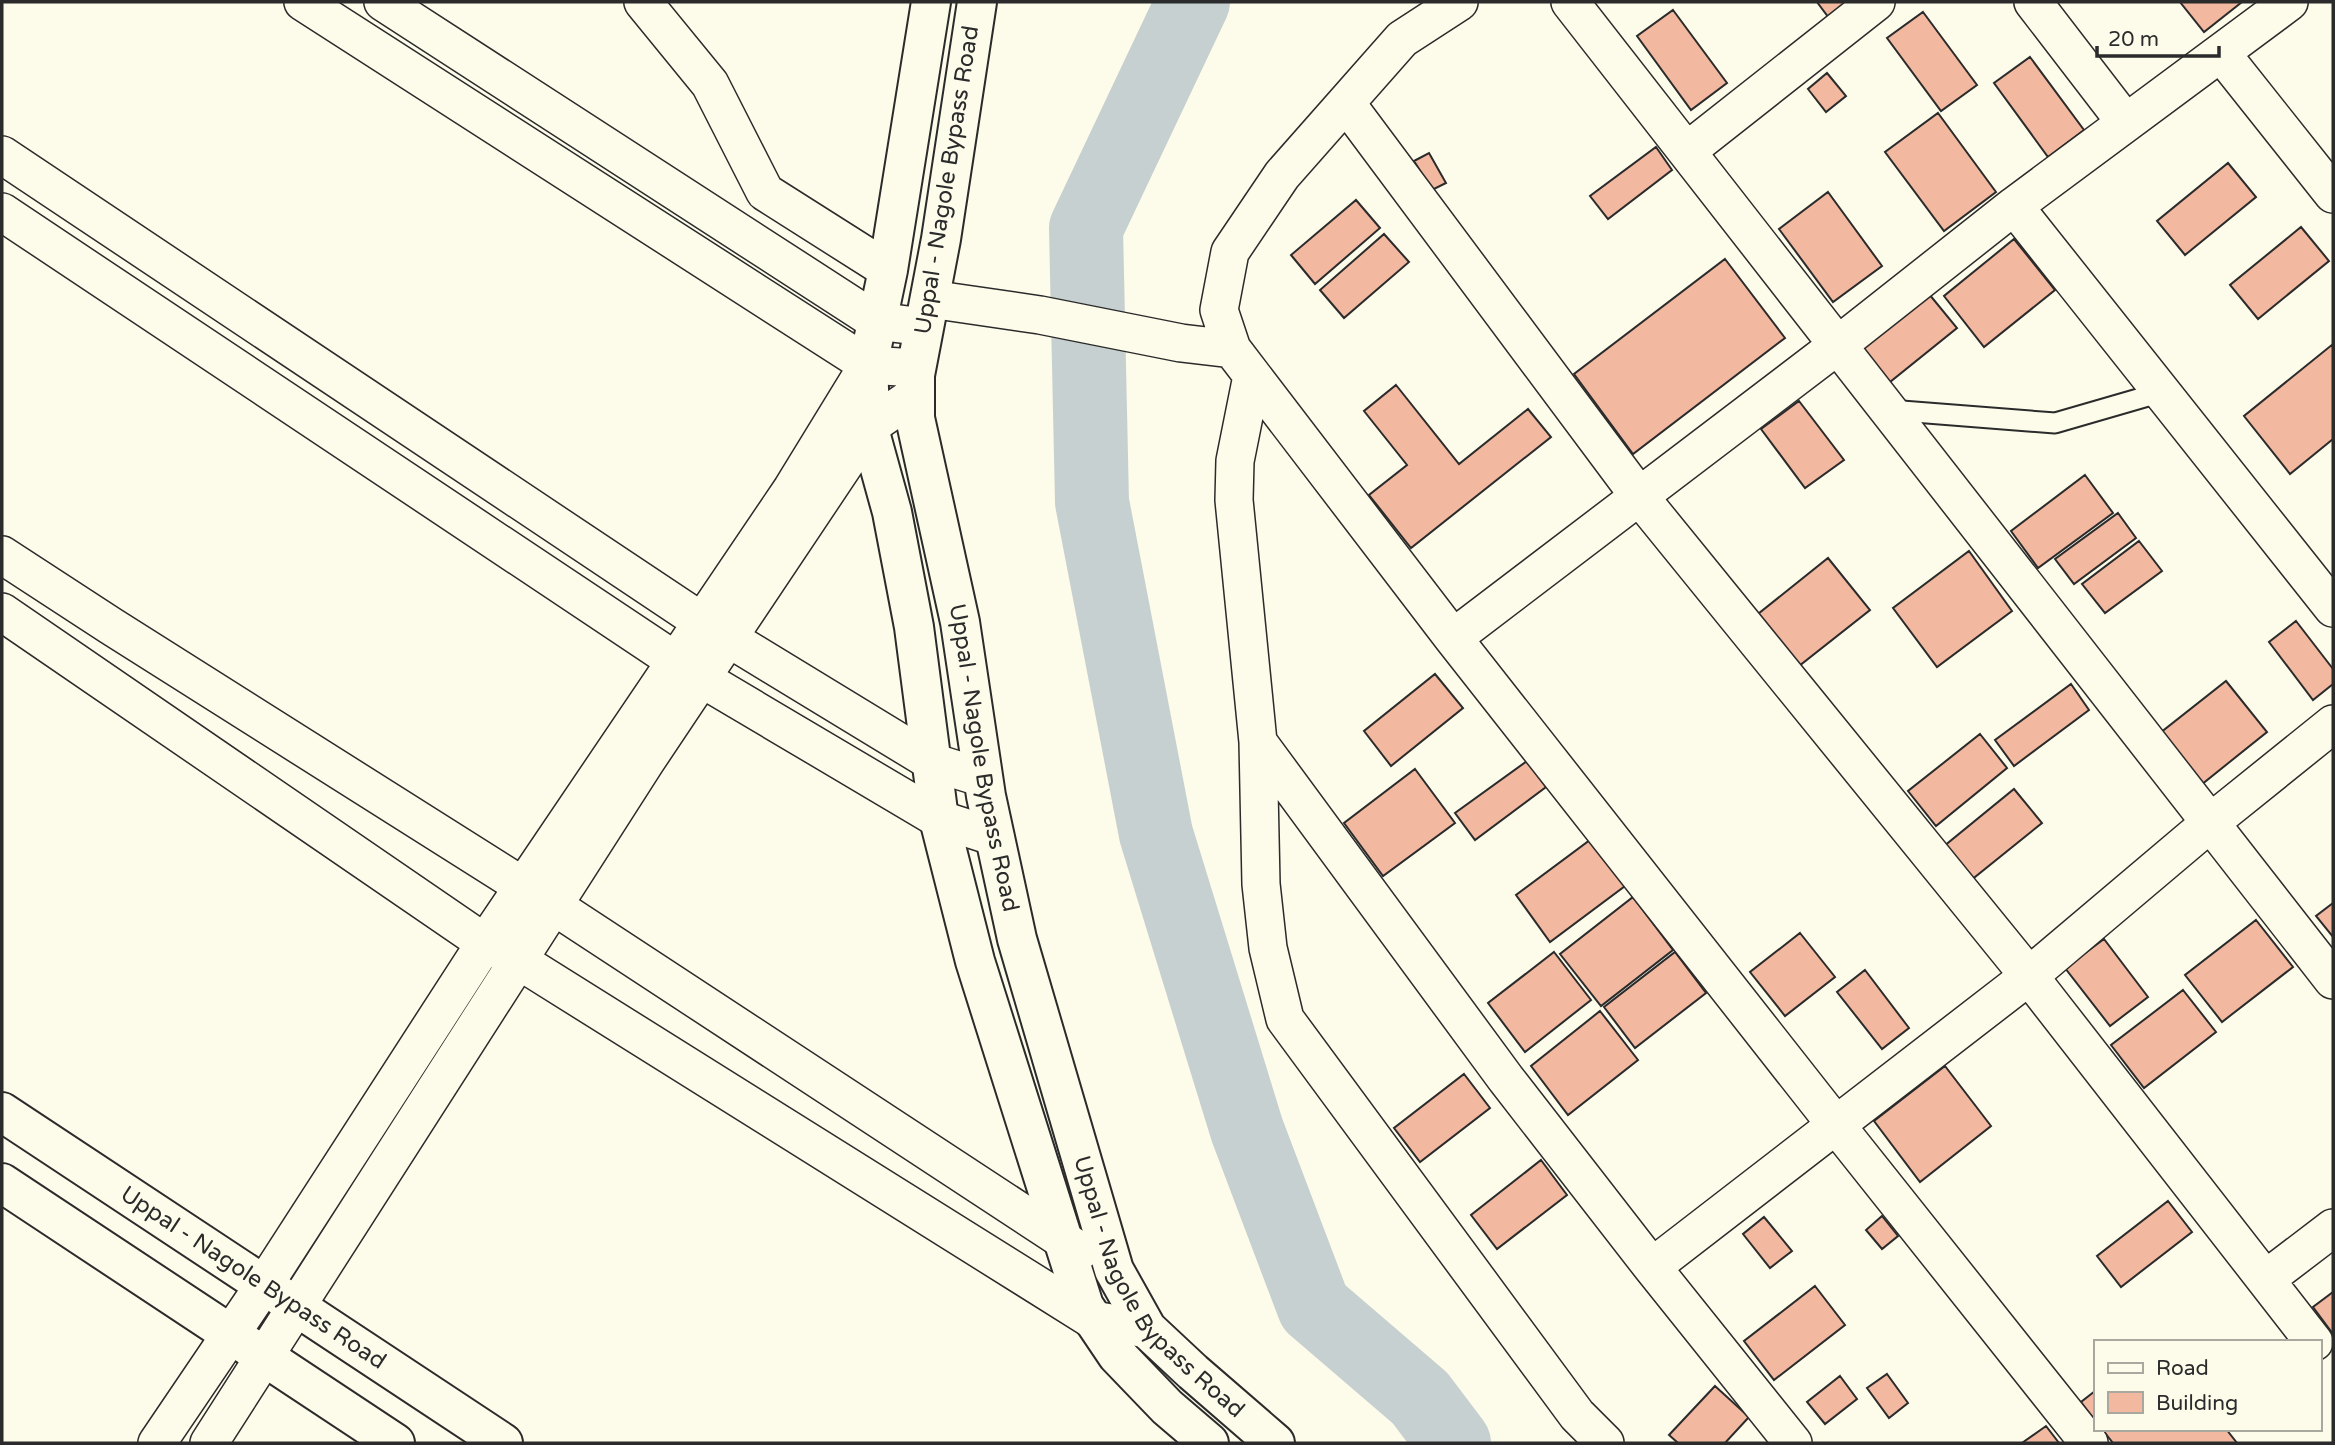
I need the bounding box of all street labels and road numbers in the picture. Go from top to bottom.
street label: Uppal - Nagole Bypass Road [909,24,985,336]
street label: Uppal - Nagole Bypass Road [942,601,1025,914]
street label: Uppal - Nagole Bypass Road [1067,1153,1250,1424]
street label: Uppal - Nagole Bypass Road [115,1180,391,1376]

